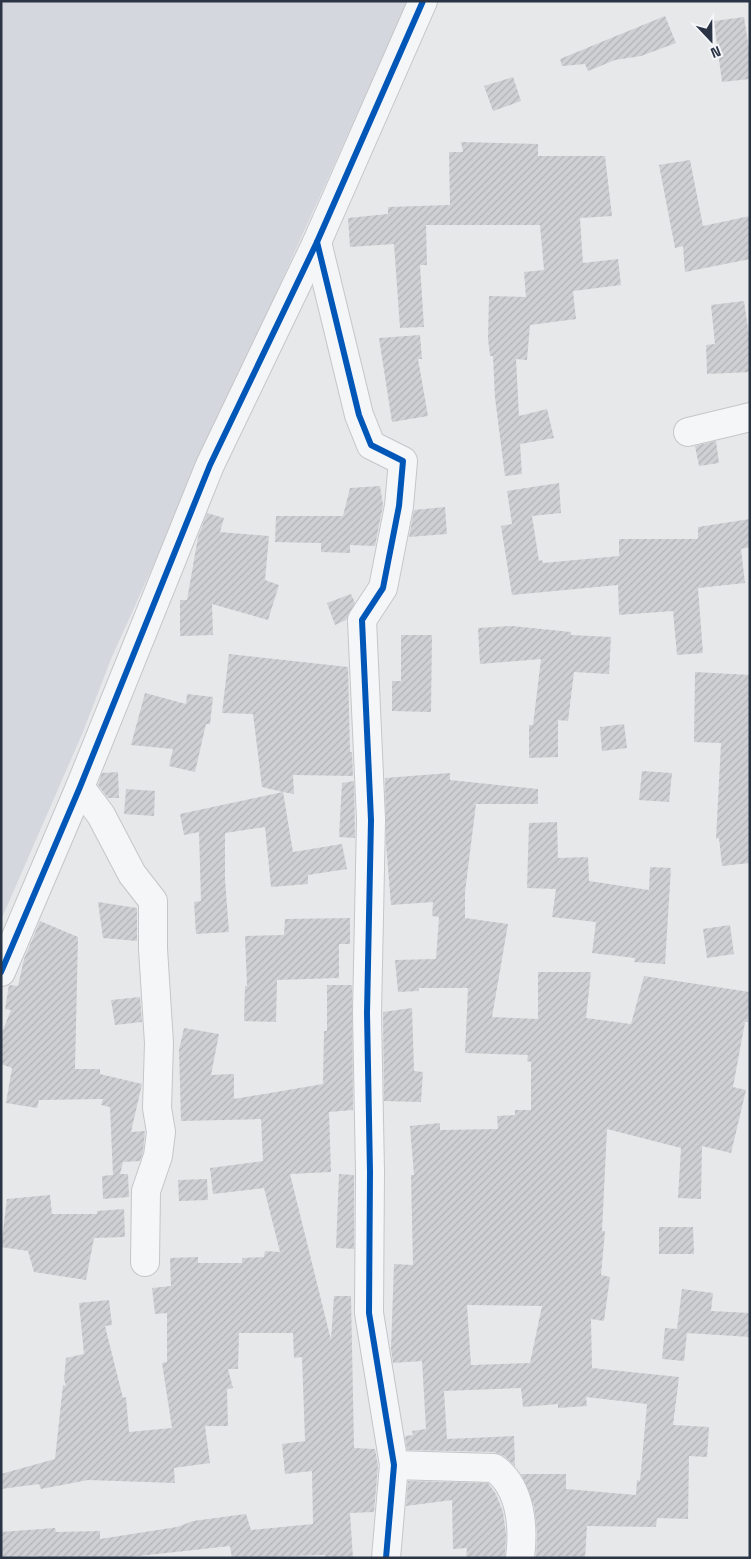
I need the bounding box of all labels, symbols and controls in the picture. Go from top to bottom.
north arrow [686,15,736,65]
text: N [708,42,724,62]

